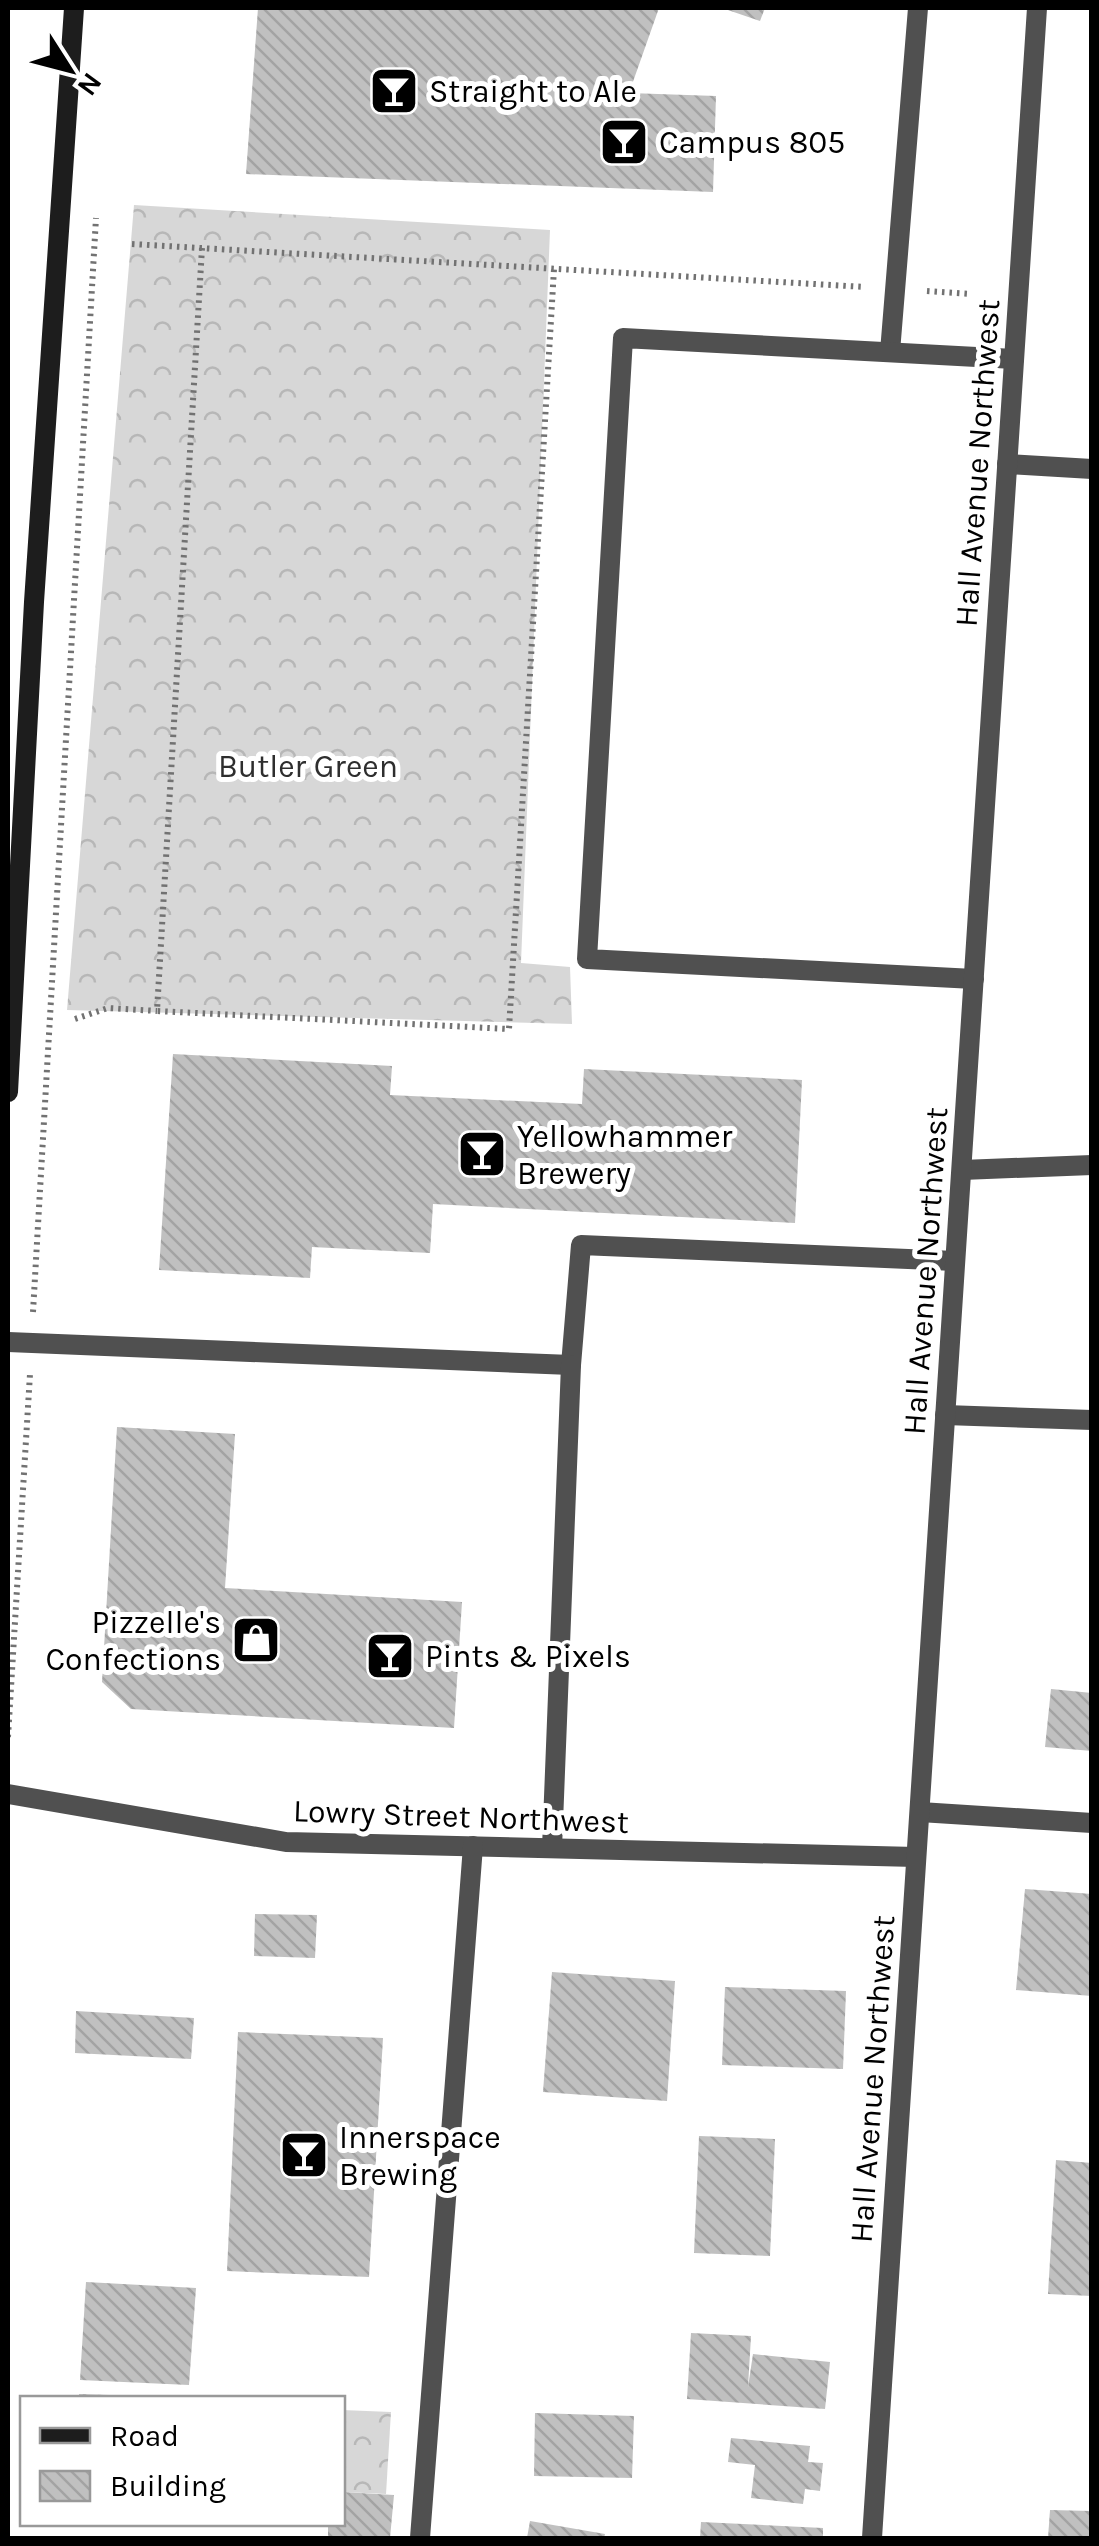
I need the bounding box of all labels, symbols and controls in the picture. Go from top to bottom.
north arrow [20,20,120,120]
bar icon: Straight to Ale [368,65,420,117]
text: N [71,67,109,102]
place label: Straight to Ale [429,73,637,110]
bar icon: Campus 805 [598,116,650,168]
place label: Campus 805 [659,124,845,161]
street label: Hall Avenue Northwest [948,298,1007,628]
park label: Butler Green [218,748,398,785]
street label: Hall Avenue Northwest [896,1106,955,1436]
place label: Yellowhammer Brewery [517,1118,733,1192]
bar icon: Yellowhammer Brewery [456,1128,508,1180]
place label: Pizzelle's Confections [45,1604,221,1678]
shop icon: Pizzelle's Confections [230,1614,282,1666]
bar icon: Pints & Pixels [364,1630,416,1682]
place label: Pints & Pixels [425,1638,631,1675]
street label: Lowry Street Northwest [292,1792,629,1841]
street label: Hall Avenue Northwest [843,1914,902,2244]
place label: Innerspace Brewing [339,2119,501,2193]
bar icon: Innerspace Brewing [278,2129,330,2181]
legend [20,2396,345,2526]
text: Road [110,2418,179,2454]
text: Building [110,2468,226,2504]

